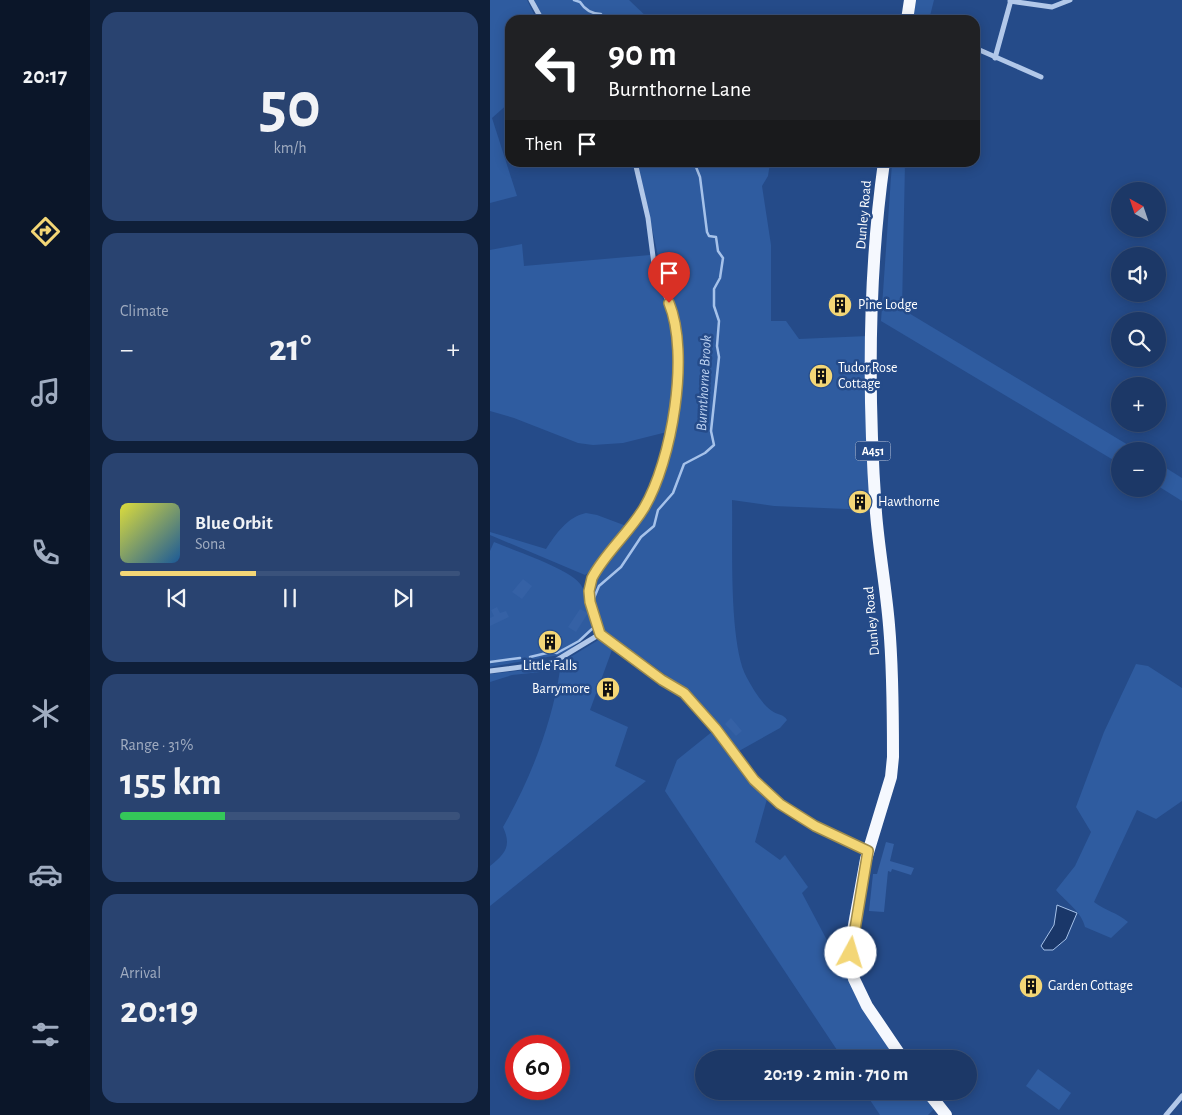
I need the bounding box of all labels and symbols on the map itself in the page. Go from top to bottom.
street label: Dunley Road [854,180,874,250]
north arrow [1111,182,1166,238]
pin [648,252,690,303]
building icon: Pine Lodge [827,292,853,318]
place label: Pine Lodge [858,298,918,312]
water label: Burnthorne Brook [694,335,714,431]
place label: Tudor Rose Cottage [838,361,898,391]
building icon: Tudor Rose Cottage [808,363,834,389]
road number: A451 [856,442,890,461]
building icon: Hawthorne [847,489,873,515]
place label: Hawthorne [878,495,940,509]
street label: Dunley Road [862,586,882,656]
building icon: Little Falls [537,629,563,655]
place label: Little Falls [523,659,577,673]
building icon: Barrymore [595,676,621,702]
place label: Barrymore [532,682,590,696]
position arrow [824,926,876,978]
building icon: Garden Cottage [1018,973,1044,999]
place label: Garden Cottage [1048,979,1133,993]
speed limit sign: 60 [505,1035,570,1100]

